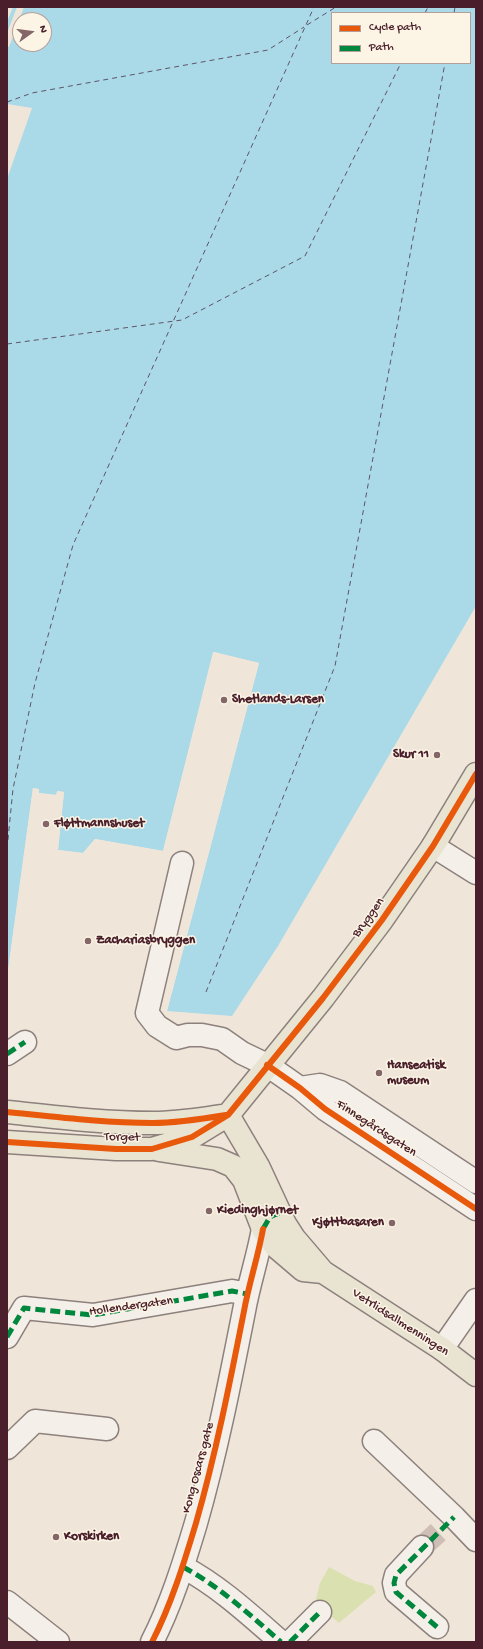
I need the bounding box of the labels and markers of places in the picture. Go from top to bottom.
place label: Shetlands-Larsen [232,692,324,708]
marker: Shetlands-Larsen [219,695,229,705]
place label: Skur 11 [393,747,429,763]
marker: Skur 11 [432,750,442,760]
place label: Fløttmannshuset [54,816,144,832]
marker: Fløttmannshuset [41,819,51,829]
place label: Zachariasbryggen [96,933,195,949]
marker: Zachariasbryggen [83,936,93,946]
place label: Hanseatisk museum [387,1058,445,1089]
marker: Hanseatisk museum [374,1068,384,1078]
place label: Kiedinghjørnet [217,1203,298,1219]
marker: Kiedinghjørnet [204,1206,214,1216]
place label: Kjøttbasaren [312,1215,384,1231]
marker: Kjøttbasaren [387,1218,397,1228]
place label: Korskirken [64,1529,119,1545]
marker: Korskirken [51,1532,61,1542]

